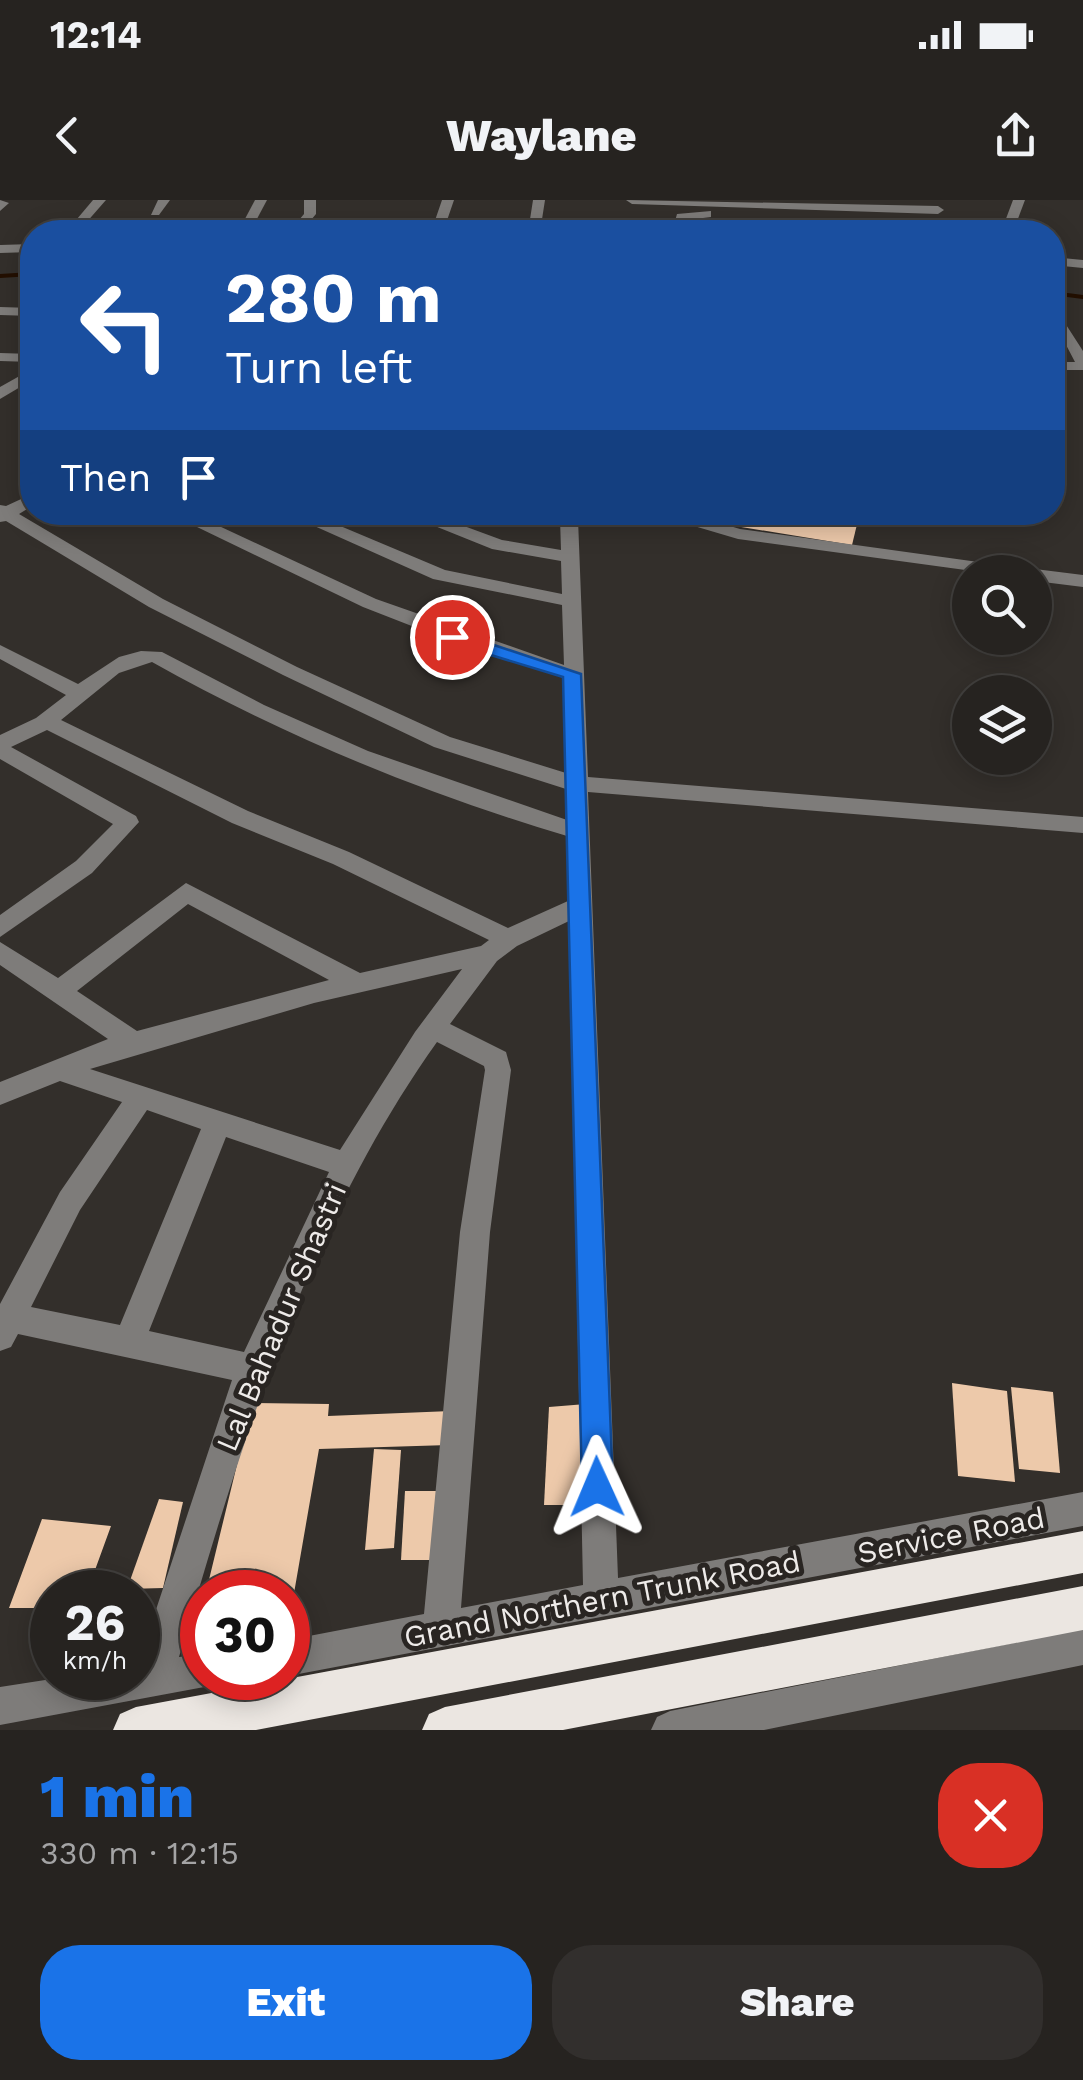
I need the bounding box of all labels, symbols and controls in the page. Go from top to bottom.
text: 12:14 [50,13,141,57]
icon: back [40,108,95,163]
icon: share [988,108,1043,163]
text: Waylane [446,109,637,162]
text: 280 m [225,257,442,339]
icon: left [60,260,190,390]
text: Turn left [225,341,412,394]
icon: arrive [171,450,226,505]
text: Then [60,456,151,500]
map controls [952,555,1052,775]
button: search [952,555,1052,655]
pin [410,595,495,680]
icon: arrive [425,610,480,665]
button: layers [952,675,1052,775]
street label: Lal Bahadur Shastri [209,1178,353,1456]
position arrow [545,1435,649,1539]
street label: Service Road [854,1500,1048,1570]
street label: Grand Northern Trunk Road [401,1543,803,1655]
speed limit sign: 30 [180,1570,310,1700]
text: 26 [65,1593,125,1652]
text: km/h [63,1646,127,1675]
text: 1 min [40,1761,194,1832]
button: close [938,1763,1043,1868]
text: 330 m · 12:15 [40,1834,239,1872]
button: Exit [40,1945,532,2060]
button: Share [552,1945,1043,2060]

